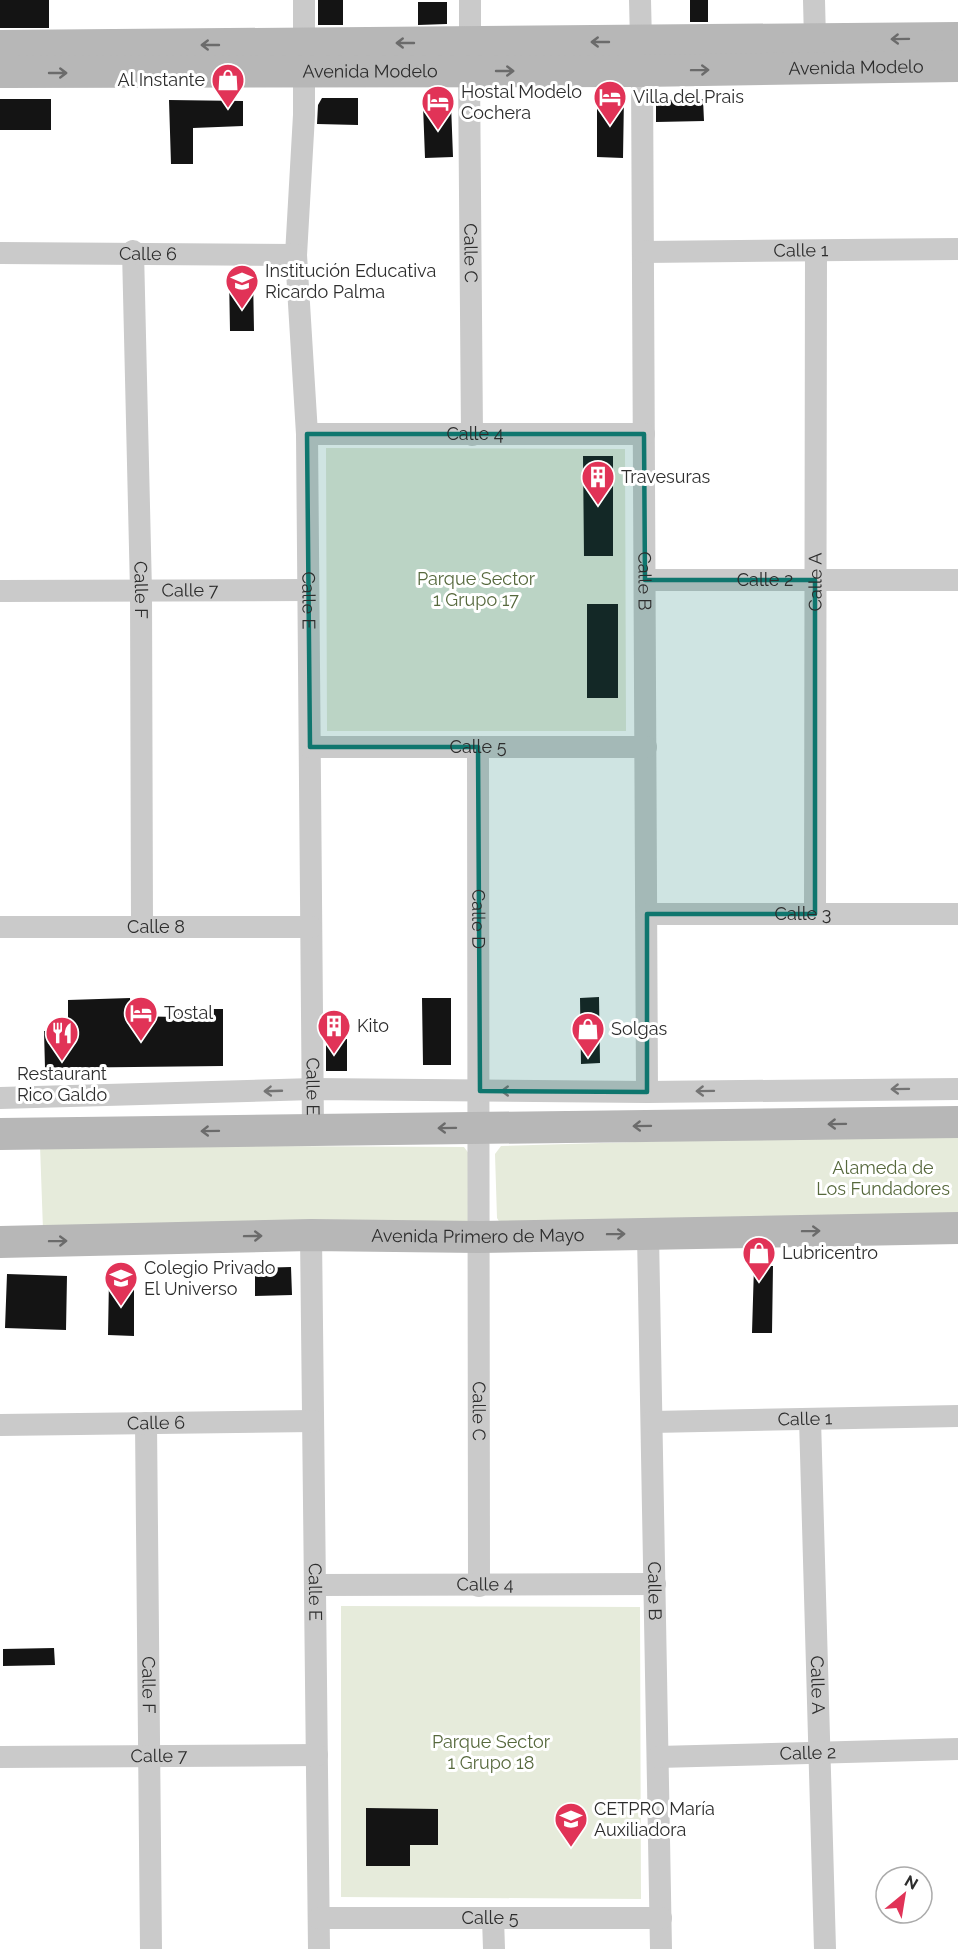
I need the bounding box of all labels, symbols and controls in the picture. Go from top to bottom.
one-way arrow [890,33,910,44]
one-way arrow [590,36,610,48]
one-way arrow [395,37,415,49]
one-way arrow [200,39,220,51]
street label: Avenida Modelo [788,56,924,79]
street label: Avenida Modelo [302,60,438,82]
shop icon: Al Instante [210,62,246,109]
one-way arrow [690,64,710,76]
one-way arrow [495,65,515,77]
one-way arrow [48,67,68,79]
place label: Al Instante [118,69,205,90]
hotel icon: Villa del Prais [592,79,628,126]
place label: Hostal Modelo Cochera [461,81,582,123]
hotel icon: Hostal Modelo Cochera [420,84,456,131]
place label: Villa del Prais [633,86,744,107]
street label: Calle C [460,223,482,283]
street label: Calle 1 [773,239,829,261]
street label: Calle 6 [119,243,177,264]
place label: Institución Educativa Ricardo Palma [265,260,436,302]
school or university icon: Institución Educativa Ricardo Palma [224,263,260,310]
street label: Calle 4 [447,423,504,444]
building icon: Travesuras [580,459,616,506]
place label: Travesuras [621,466,710,487]
street label: Calle B [634,551,656,611]
street label: Calle A [804,553,826,611]
street label: Calle F [130,561,152,619]
park label: Parque Sector 1 Grupo 17 [417,568,536,610]
street label: Calle 2 [737,569,793,590]
street label: Calle E [298,571,320,630]
street label: Calle 7 [162,579,219,600]
street label: Calle 5 [450,736,507,757]
street label: Calle D [468,889,489,949]
street label: Calle 3 [775,903,831,924]
street label: Calle 8 [127,916,185,937]
hotel icon: Tostal [123,995,159,1042]
place label: Tostal [164,1002,213,1023]
building icon: Kito [316,1008,352,1055]
shop icon: Solgas [570,1011,606,1058]
restaurant icon: Restaurant Rico Galdo [44,1015,80,1062]
place label: Kito [357,1015,389,1036]
place label: Solgas [611,1018,667,1039]
street label: Calle E [302,1057,324,1116]
place label: Restaurant Rico Galdo [17,1063,107,1105]
one-way arrow [890,1083,910,1095]
one-way arrow [263,1085,283,1096]
one-way arrow [500,1085,520,1097]
one-way arrow [695,1086,715,1097]
one-way arrow [827,1118,847,1130]
one-way arrow [632,1120,652,1132]
one-way arrow [437,1123,457,1134]
one-way arrow [200,1126,220,1137]
park label: Alameda de Los Fundadores [816,1157,950,1199]
street label: Avenida Primero de Mayo [371,1224,585,1247]
one-way arrow [801,1225,821,1237]
one-way arrow [606,1228,626,1240]
one-way arrow [243,1230,263,1242]
one-way arrow [48,1235,68,1247]
shop icon: Lubricentro [741,1235,777,1282]
place label: Lubricentro [782,1242,878,1263]
place label: Colegio Privado El Universo [144,1257,276,1299]
school or university icon: Colegio Privado El Universo [103,1260,139,1307]
street label: Calle C [469,1381,490,1441]
street label: Calle 1 [777,1407,833,1430]
street label: Calle 6 [127,1412,185,1433]
street label: Calle B [644,1561,666,1621]
street label: Calle E [305,1563,326,1621]
street label: Calle 4 [456,1573,514,1595]
street label: Calle A [807,1655,829,1715]
street label: Calle F [138,1656,160,1714]
park label: Parque Sector 1 Grupo 18 [432,1731,551,1773]
street label: Calle 2 [779,1741,836,1764]
street label: Calle 7 [131,1745,188,1766]
place label: CETPRO María Auxiliadora [594,1798,715,1840]
school or university icon: CETPRO María Auxiliadora [553,1801,589,1848]
north arrow [874,1865,934,1925]
text: N [901,1871,921,1894]
street label: Calle 5 [462,1907,519,1928]

